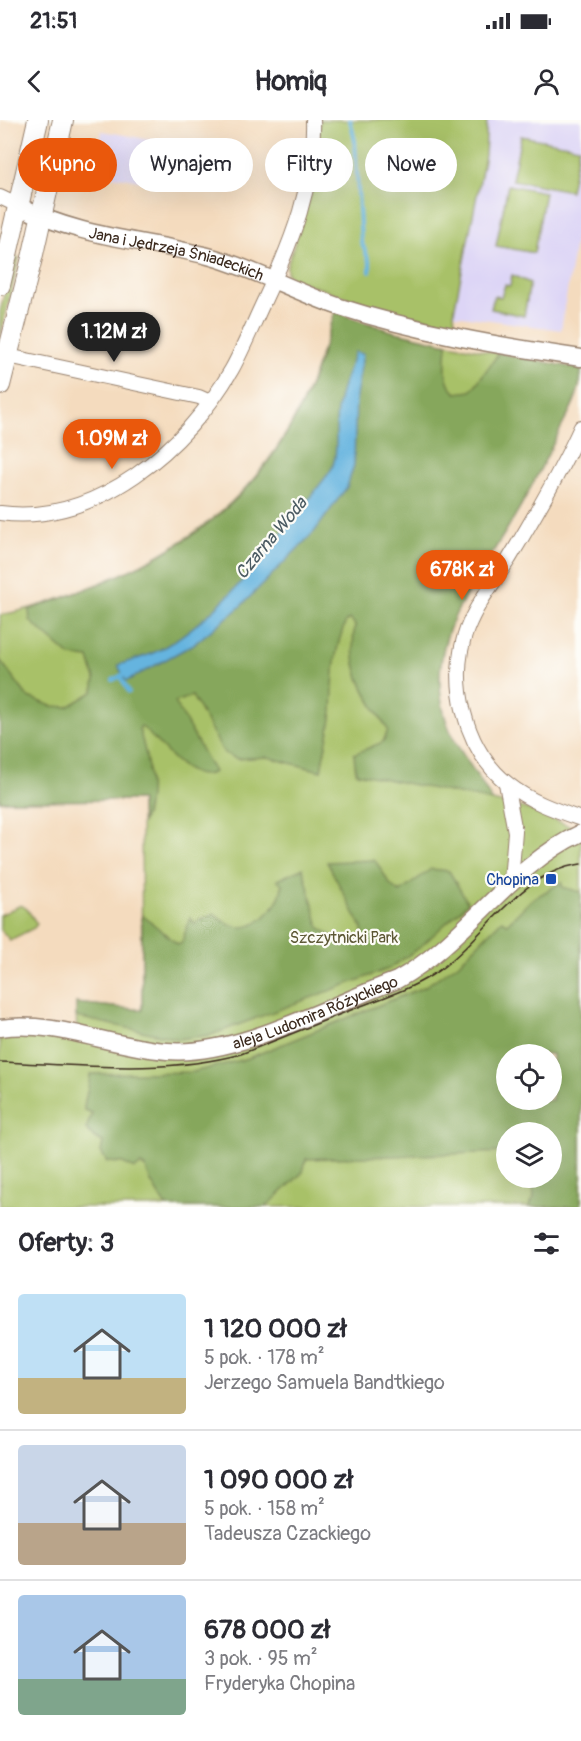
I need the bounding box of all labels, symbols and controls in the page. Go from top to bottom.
text: 21:51 [30,7,77,35]
icon: back [18,65,51,98]
text: Homiq [254,65,327,98]
icon: person [530,65,563,98]
chip: Kupno [18,138,117,192]
chip: Wynajem [129,138,253,192]
chip: Filtry [265,138,353,192]
chip: Nowe [365,138,457,192]
street label: Jana i Jędrzeja Śniadeckich [87,223,267,286]
pin: 1.12M zł [52,312,176,363]
text: 1.12M zł [81,319,147,344]
pin: 1.09M zł [50,419,174,470]
text: 1.09M zł [77,426,147,451]
water label: Czarna Woda [230,491,313,584]
pin: 678K zł [407,550,517,601]
text: 678K zł [430,557,494,582]
place label: Chopina [486,870,539,890]
marker: Chopina [544,872,558,886]
park label: Szczytnicki Park [290,928,399,948]
street label: aleja Ludomira Różyckiego [231,971,401,1054]
map controls [496,1044,562,1188]
button: locate [496,1044,562,1110]
button: layers [496,1122,562,1188]
text: Oferty: 3 [18,1227,114,1259]
icon: filters [530,1227,563,1260]
text: 1 120 000 zł [204,1313,347,1345]
icon: home [66,1318,138,1390]
text: 5 pok. · 178 m² [204,1345,325,1370]
text: Jerzego Samuela Bandtkiego [204,1370,445,1395]
text: 1 090 000 zł [204,1464,353,1496]
icon: home [66,1469,138,1541]
text: 5 pok. · 158 m² [204,1496,325,1521]
text: Tadeusza Czackiego [204,1521,371,1546]
text: 678 000 zł [204,1614,330,1646]
icon: home [66,1619,138,1691]
text: 3 pok. · 95 m² [204,1646,318,1671]
text: Fryderyka Chopina [204,1671,355,1696]

